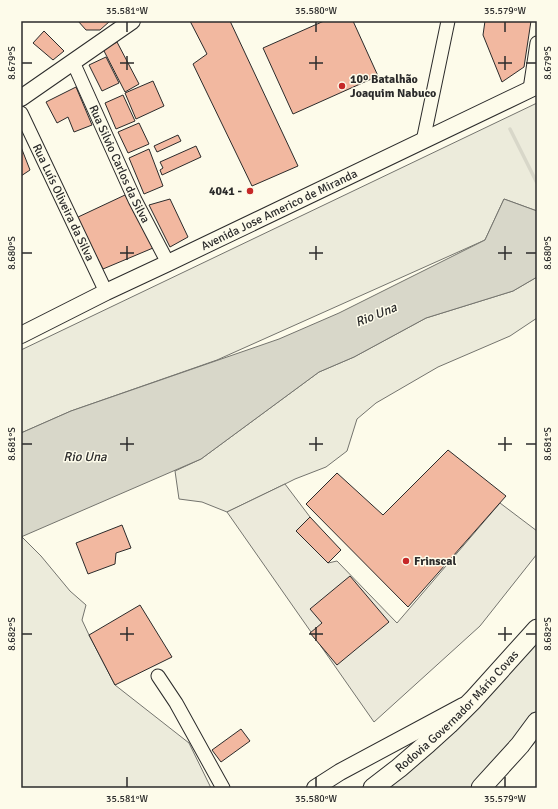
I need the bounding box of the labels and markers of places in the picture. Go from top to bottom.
place label: 10º Batalhão Joaquim Nabuco [350,72,436,101]
marker: 10º Batalhão Joaquim Nabuco [337,81,347,91]
place label: 4041 - [209,184,242,199]
marker: 4041 - [245,186,255,196]
place label: Frinscal [414,554,456,569]
marker: Frinscal [401,556,411,566]

